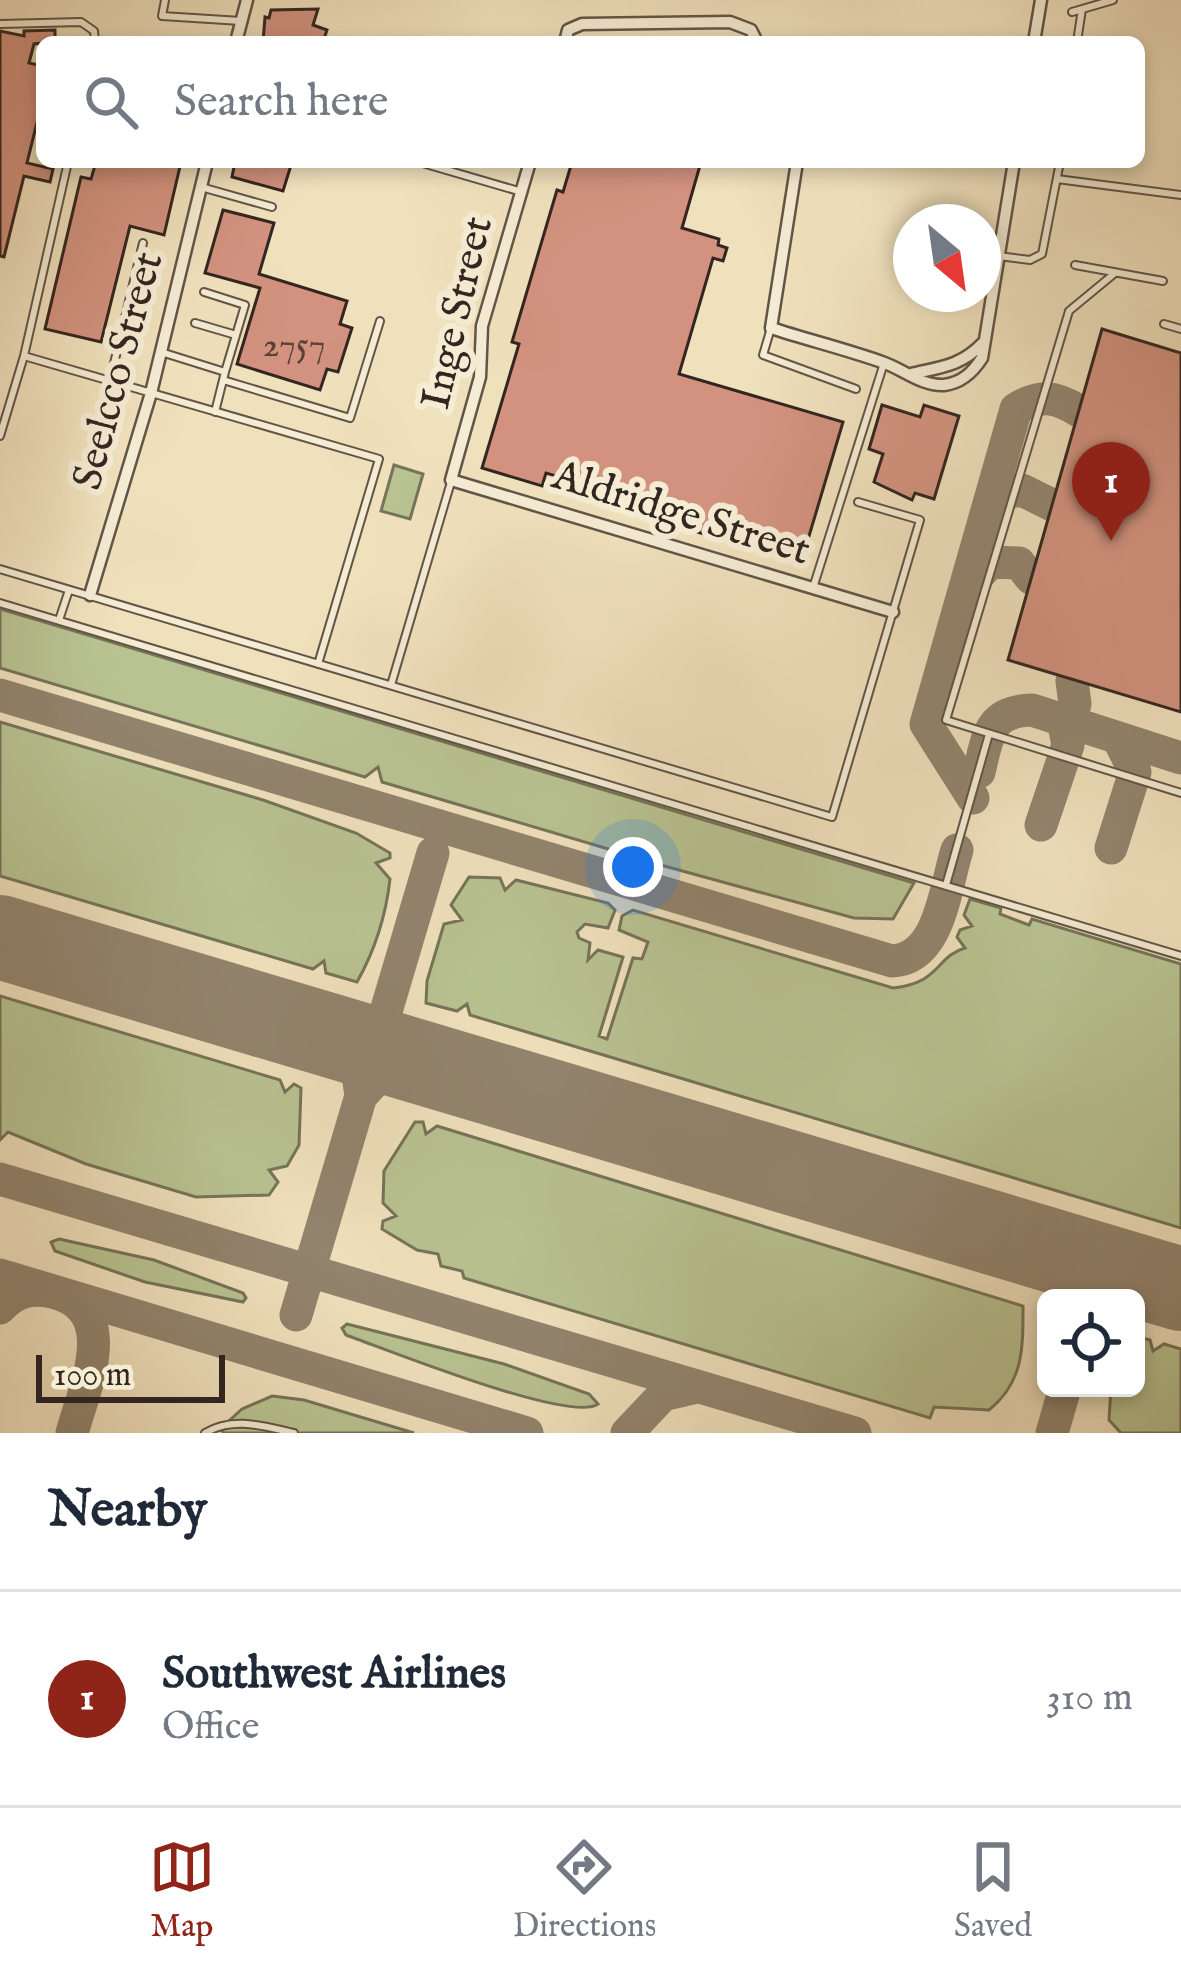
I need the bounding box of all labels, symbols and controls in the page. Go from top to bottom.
search box [36,36,1145,168]
icon: search [78,69,144,135]
text: Search here [174,74,388,131]
north arrow [893,204,1001,312]
street label: Inge Street [410,212,506,414]
street label: Seelcco Street [62,246,176,496]
house number: 2757 [262,323,326,369]
pin: 1 [1072,442,1150,541]
street label: Aldridge Street [545,449,816,578]
your location [603,837,663,897]
map controls [1037,1289,1145,1397]
button: locate [1037,1289,1145,1397]
scale bar [36,1349,225,1402]
text: 100 m [54,1355,131,1397]
text: Nearby [48,1479,207,1544]
text: Southwest Airlines [162,1646,506,1703]
text: 1 [80,1674,94,1723]
text: 310 m [1046,1674,1133,1723]
text: Office [162,1703,259,1752]
tab: Map [149,1834,215,1948]
tab: Directions [513,1834,656,1948]
tab: Saved [954,1834,1032,1948]

